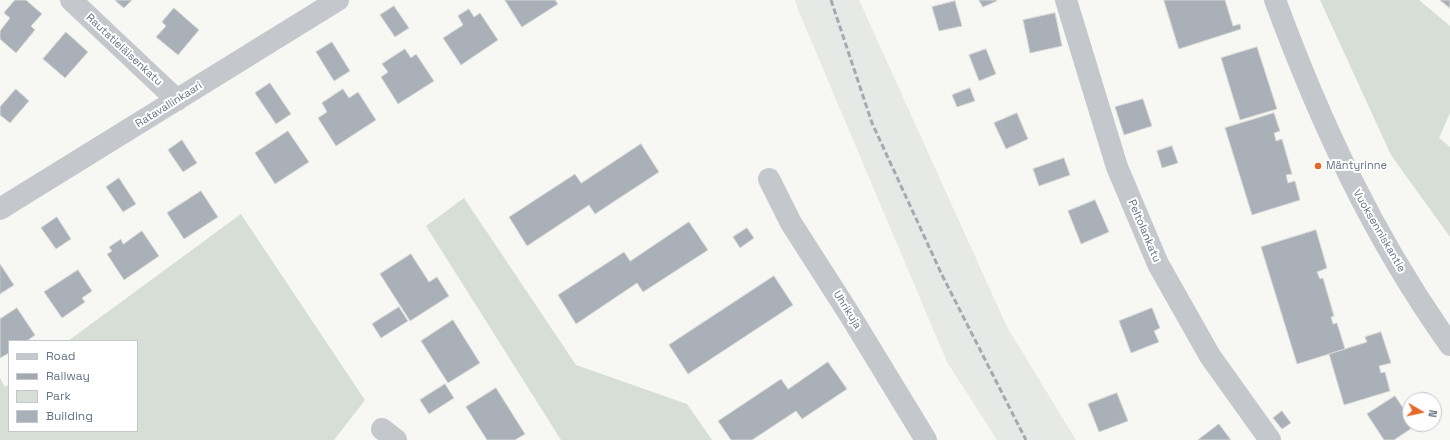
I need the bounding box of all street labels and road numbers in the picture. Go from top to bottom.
street label: Rautatieläisenkatu [83,11,165,89]
street label: Ratavallinkaari [133,79,205,131]
street label: Vuoksenniskantie [1350,187,1408,275]
street label: Peltolankatu [1125,198,1163,264]
street label: Uhrikuja [830,288,864,332]

